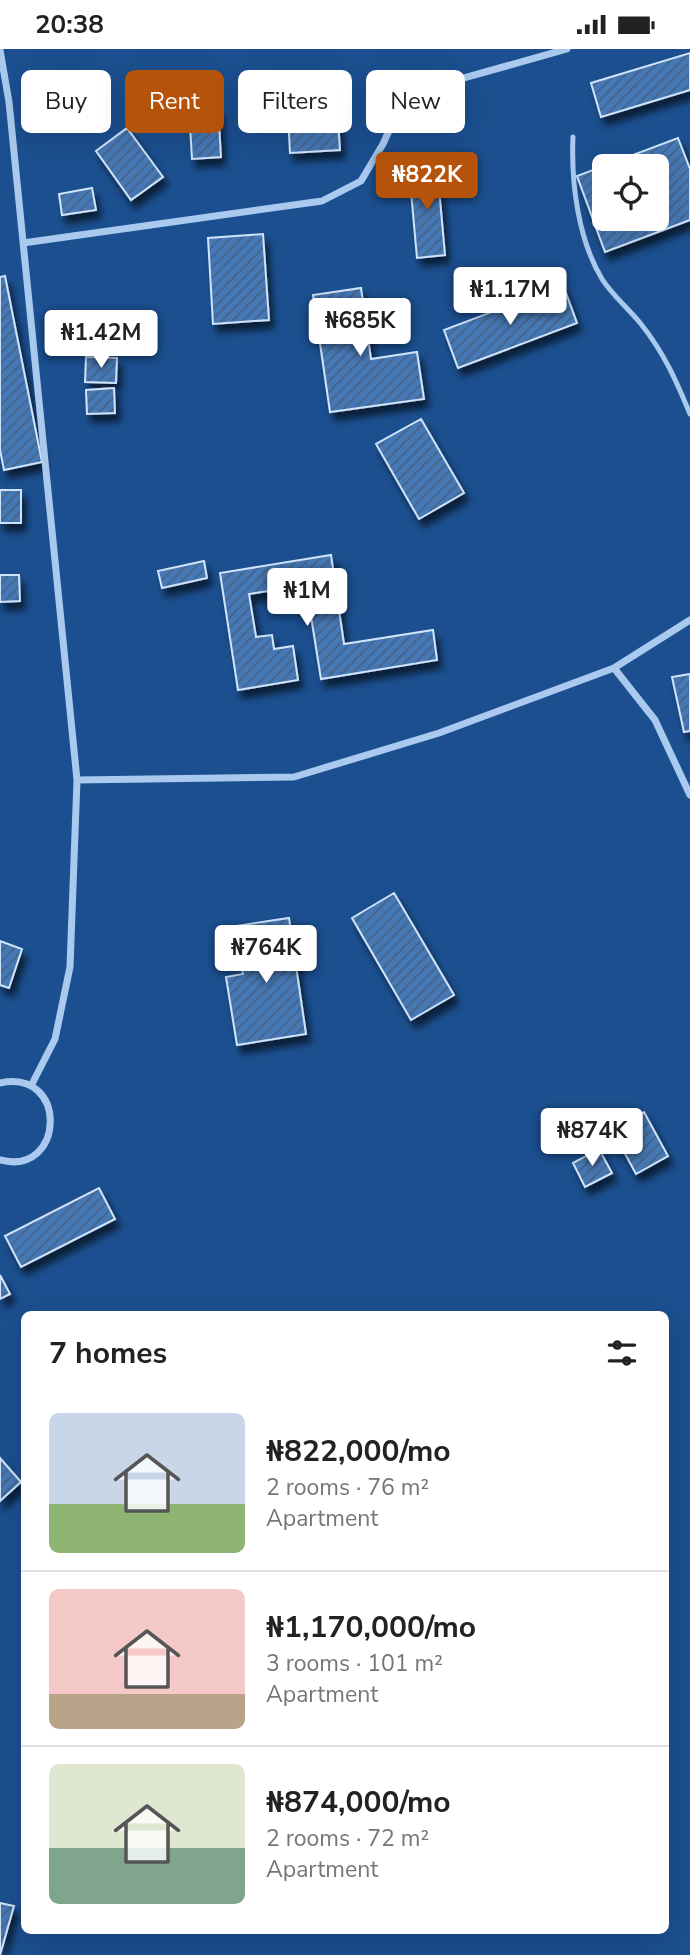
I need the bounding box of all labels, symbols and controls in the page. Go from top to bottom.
text: 20:38 [35,7,104,42]
chip: Buy [21,70,111,133]
chip: Rent [125,70,224,133]
chip: Filters [238,70,352,133]
chip: New [366,70,465,133]
pin: ₦822K [378,153,476,212]
map controls [592,154,669,231]
button: locate [592,154,669,231]
text: ₦822K [392,159,462,190]
pin: ₦1.17M [453,267,567,327]
text: ₦1.17M [470,274,550,305]
pin: ₦685K [311,299,409,358]
text: ₦685K [325,305,395,336]
pin: ₦1.42M [44,311,158,370]
text: ₦1.42M [61,317,141,348]
pin: ₦1M [273,569,341,628]
text: ₦1M [283,575,331,606]
pin: ₦764K [217,925,315,985]
text: ₦764K [231,932,301,963]
pin: ₦874K [543,1109,641,1168]
text: ₦874K [557,1115,627,1146]
text: 7 homes [49,1333,167,1374]
icon: filters [603,1334,641,1372]
text: ₦822,000/mo [266,1431,451,1472]
icon: home [105,1441,189,1525]
text: 2 rooms · 76 m² [266,1472,429,1503]
text: Apartment [266,1503,378,1534]
text: ₦1,170,000/mo [266,1607,476,1648]
icon: home [105,1617,189,1701]
text: 3 rooms · 101 m² [266,1648,443,1679]
text: Apartment [266,1679,378,1710]
text: ₦874,000/mo [266,1782,451,1823]
icon: home [105,1792,189,1876]
text: 2 rooms · 72 m² [266,1823,429,1854]
text: Apartment [266,1854,378,1885]

